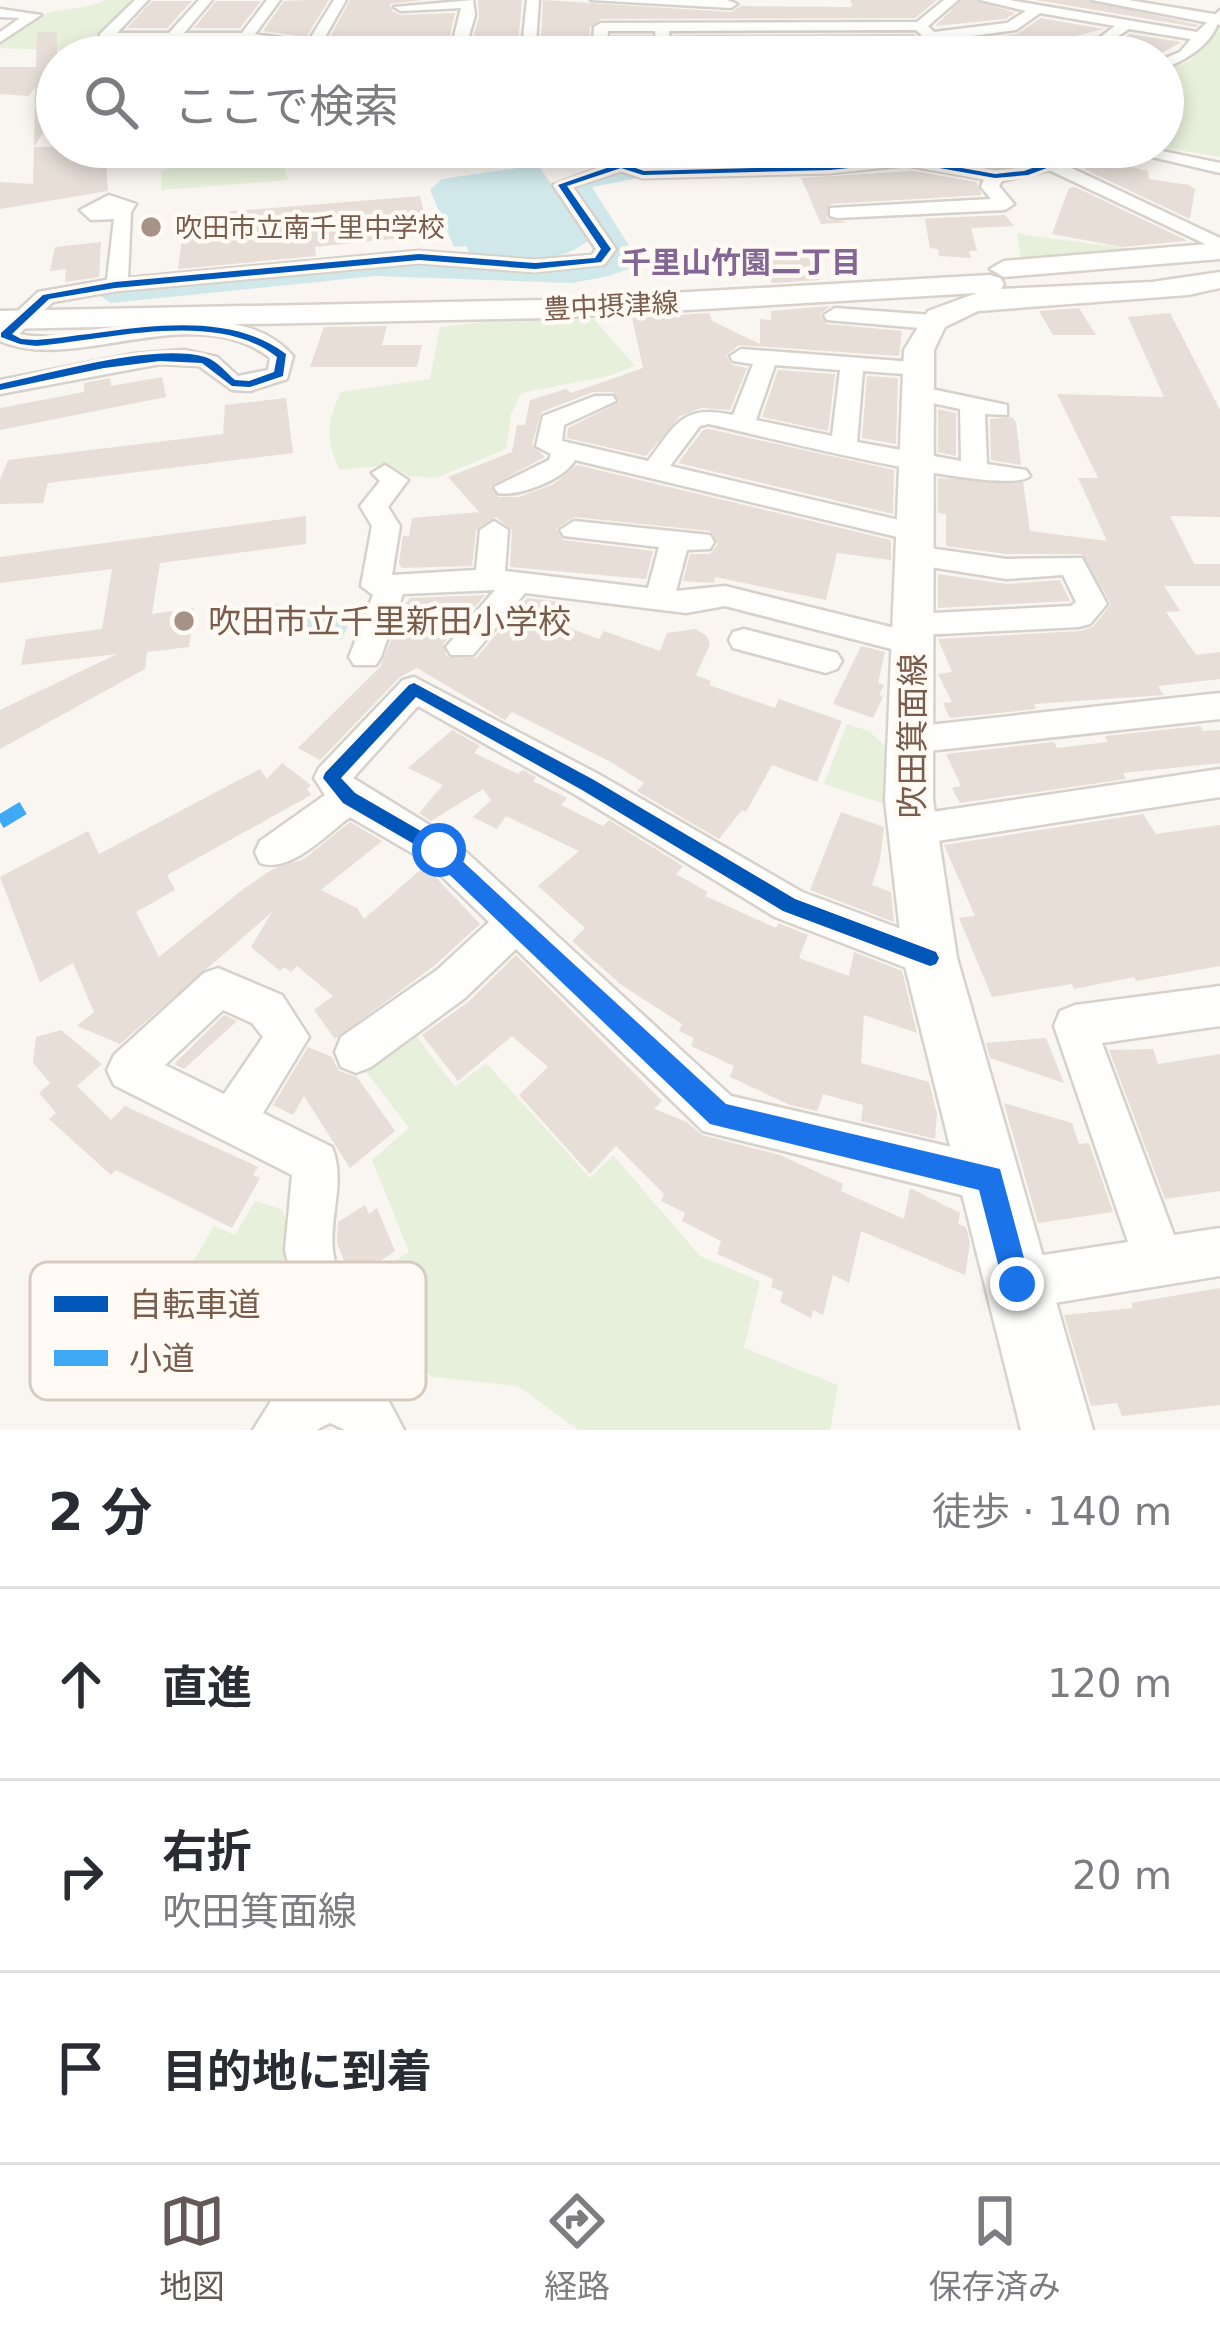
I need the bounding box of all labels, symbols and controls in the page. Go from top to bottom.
search box [36,36,1184,168]
icon: search [78,69,144,135]
text: ここで検索 [174,80,399,133]
place label: 吹田市立南千里中学校 [175,212,445,243]
marker: 吹田市立南千里中学校 [138,214,164,240]
district label: 千里山竹園二丁目 [621,245,861,280]
street label: 豊中摂津線 [543,287,679,325]
place label: 吹田市立千里新田小学校 [208,602,571,641]
marker: 吹田市立千里新田小学校 [171,608,197,634]
street label: 吹田箕面線 [893,654,932,819]
route start [412,823,466,877]
route end [990,1257,1044,1311]
legend [30,1262,426,1400]
text: 自転車道 [129,1285,261,1324]
text: 小道 [129,1339,195,1378]
text: 2 分 [48,1483,152,1542]
text: 徒歩 · 140 m [932,1489,1172,1534]
icon: ahead [48,1651,114,1717]
text: 直進 [162,1661,252,1714]
text: 120 m [1047,1661,1172,1706]
text: 右折 [162,1825,252,1878]
icon: right [48,1843,114,1909]
text: 20 m [1072,1853,1172,1898]
text: 吹田箕面線 [162,1889,357,1934]
icon: arrive [48,2035,114,2101]
text: 目的地に到着 [162,2045,432,2098]
tab: 地図 [159,2188,225,2308]
tab: 経路 [544,2188,610,2308]
tab: 保存済み [929,2188,1061,2308]

